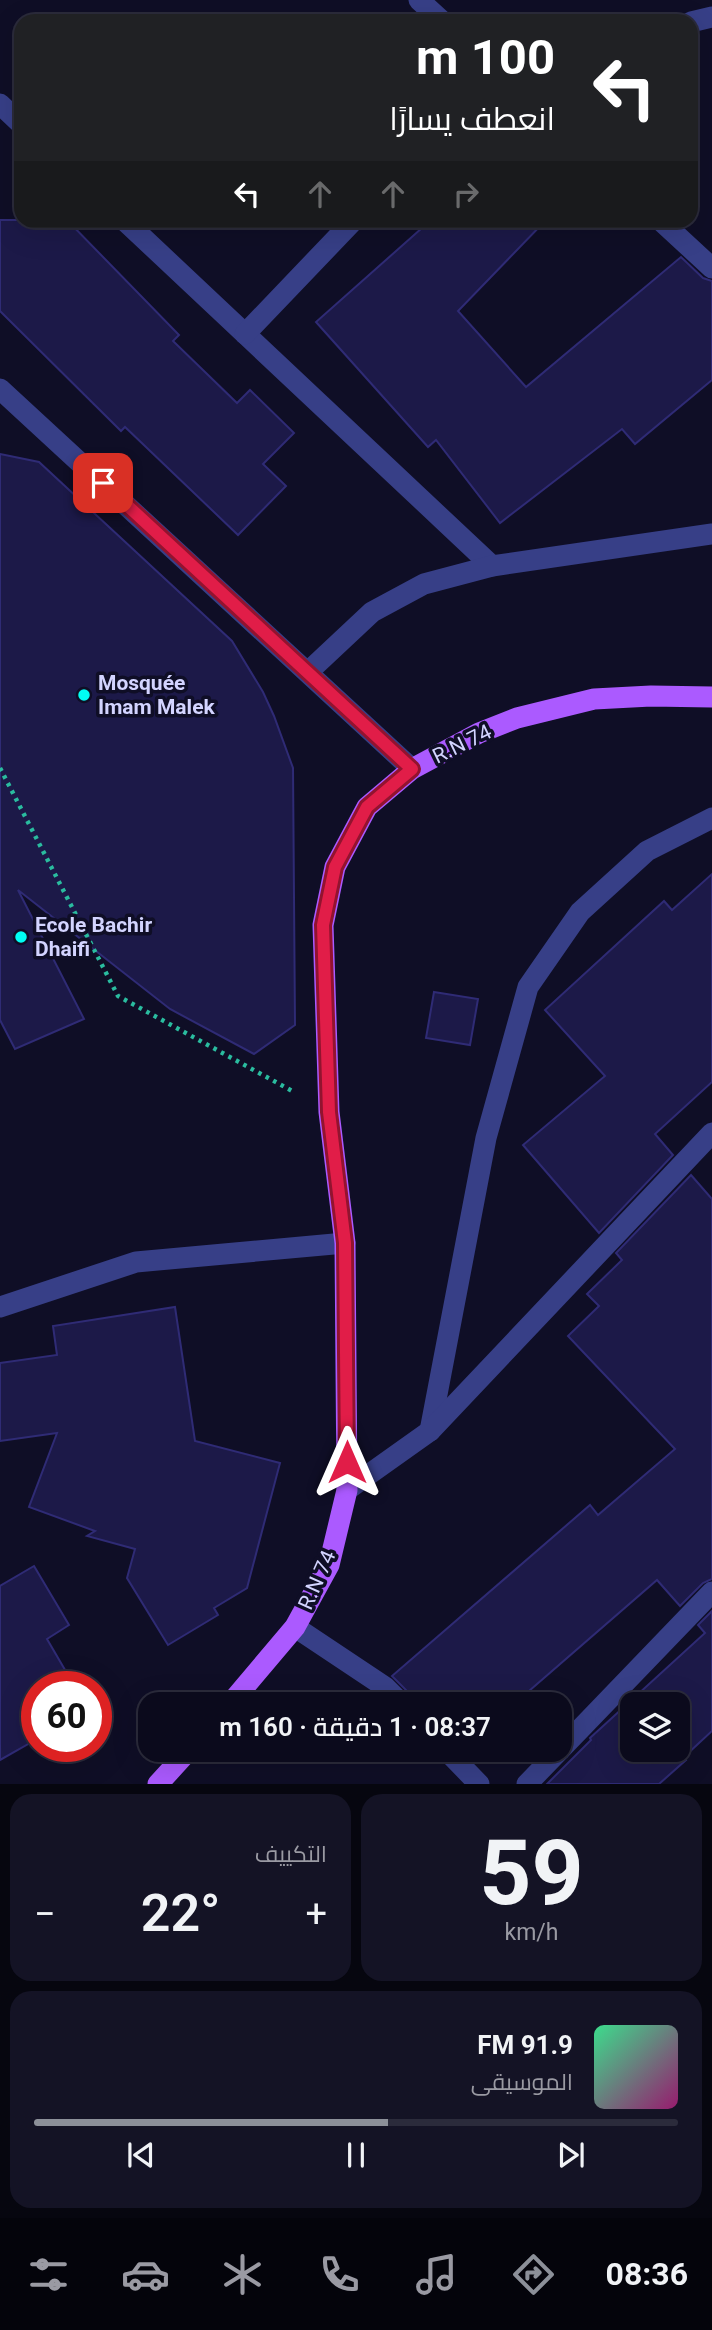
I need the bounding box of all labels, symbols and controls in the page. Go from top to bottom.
text: 100 m [416,29,555,86]
icon: left [579,42,670,133]
text: انعطف يسارًا [389,100,555,138]
icon: left [228,175,266,213]
icon: ahead [301,175,339,213]
icon: ahead [374,175,412,213]
icon: right [447,175,485,213]
pin [73,453,133,513]
icon: arrive [84,464,122,502]
place label: Mosquée Imam Malek [98,671,216,719]
marker: Mosquée Imam Malek [76,687,92,703]
street label: R.N 74 [429,719,495,768]
place label: Ecole Bachir Dhaifi [35,913,152,961]
marker: Ecole Bachir Dhaifi [13,929,29,945]
position arrow [310,1425,384,1499]
street label: R.N 74 [293,1546,341,1613]
speed limit sign: 60 [21,1671,112,1762]
map controls [620,1692,690,1762]
button: layers [620,1692,690,1762]
text: 08:37 · 1 دقيقة · 160 m [219,1712,491,1742]
text: 59 [479,1820,584,1926]
text: التكييف [255,1841,327,1868]
text: 22° [141,1883,220,1944]
text: − [34,1892,56,1936]
text: + [305,1892,327,1936]
text: km/h [505,1919,559,1946]
text: 91.9 FM [477,2030,573,2060]
text: الموسيقى [471,2069,573,2096]
icon: previous [122,2136,160,2174]
icon: pause [337,2136,375,2174]
icon: next [552,2136,590,2174]
icon: filters [24,2250,73,2299]
icon: car [121,2250,170,2299]
icon: climate [218,2250,267,2299]
icon: phone [315,2250,364,2299]
icon: music [412,2250,461,2299]
icon: directions [509,2250,558,2299]
text: 08:36 [606,2255,688,2293]

